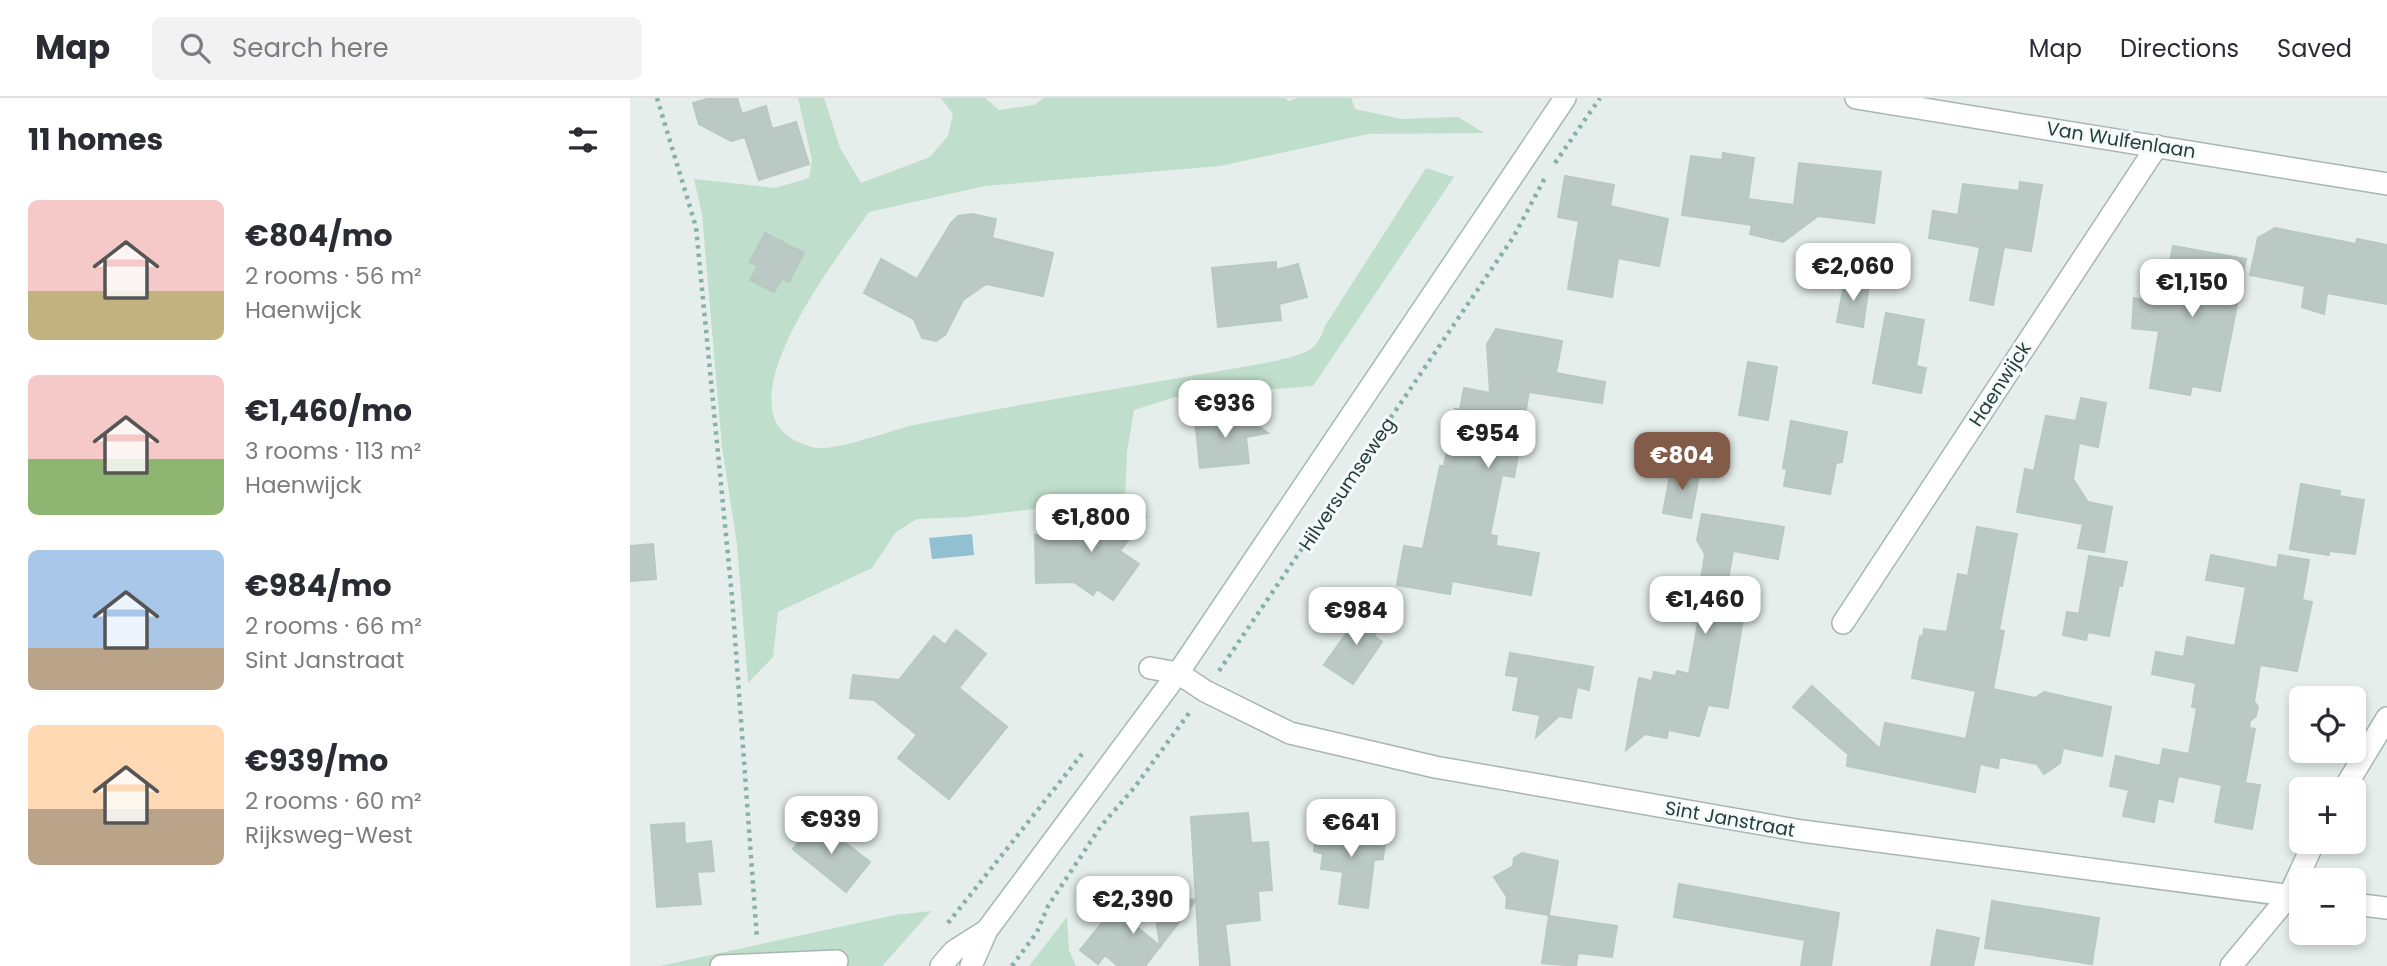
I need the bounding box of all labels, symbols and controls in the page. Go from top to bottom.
search box [152,17,642,80]
text: Map [35,24,110,71]
icon: search [176,29,214,67]
text: Search here [232,30,389,66]
text: Map [2029,32,2082,65]
text: Directions [2120,32,2239,65]
text: Saved [2277,32,2352,65]
street label: Van Wulfenlaan [2044,115,2198,165]
text: 11 homes [28,118,163,161]
icon: filters [564,121,602,159]
text: €804/mo [245,214,393,257]
icon: home [84,228,168,312]
pin: €2,060 [1796,244,1910,303]
text: €2,060 [1812,250,1894,282]
text: 2 rooms · 56 m² [245,260,422,292]
pin: €1,150 [2135,260,2249,319]
text: €1,150 [2156,266,2228,298]
text: Haenwijck [245,294,361,326]
street label: Haenwijck [1962,336,2038,432]
pin: €936 [1184,380,1266,440]
text: €936 [1194,387,1256,419]
text: €1,460/mo [245,389,412,432]
icon: home [84,403,168,487]
pin: €954 [1447,410,1529,470]
street label: Hilversumseweg [1292,412,1402,556]
text: €954 [1457,417,1519,449]
pin: €804 [1641,432,1723,492]
text: 3 rooms · 113 m² [245,435,421,467]
text: €804 [1650,439,1714,471]
text: Haenwijck [245,469,361,501]
pin: €1,800 [1034,494,1148,554]
text: €1,800 [1052,501,1130,533]
text: €984/mo [245,564,392,607]
pin: €1,460 [1648,576,1762,636]
icon: home [84,578,168,662]
text: €1,460 [1666,583,1744,615]
pin: €984 [1315,588,1397,647]
text: €984 [1325,594,1387,626]
text: 2 rooms · 66 m² [245,610,422,642]
text: Sint Janstraat [245,644,404,676]
map controls [2289,686,2366,945]
button: locate [2289,686,2366,763]
text: €939/mo [245,739,388,782]
icon: home [84,753,168,837]
button: + [2289,777,2366,854]
text: 2 rooms · 60 m² [245,785,422,817]
street label: Sint Janstraat [1663,794,1797,844]
pin: €939 [790,796,872,856]
pin: €641 [1310,800,1392,859]
text: €939 [801,803,861,835]
text: €641 [1322,806,1380,838]
text: Rijksweg-West [245,819,413,851]
button: − [2289,868,2366,945]
pin: €2,390 [1076,876,1190,936]
text: €2,390 [1092,883,1174,915]

